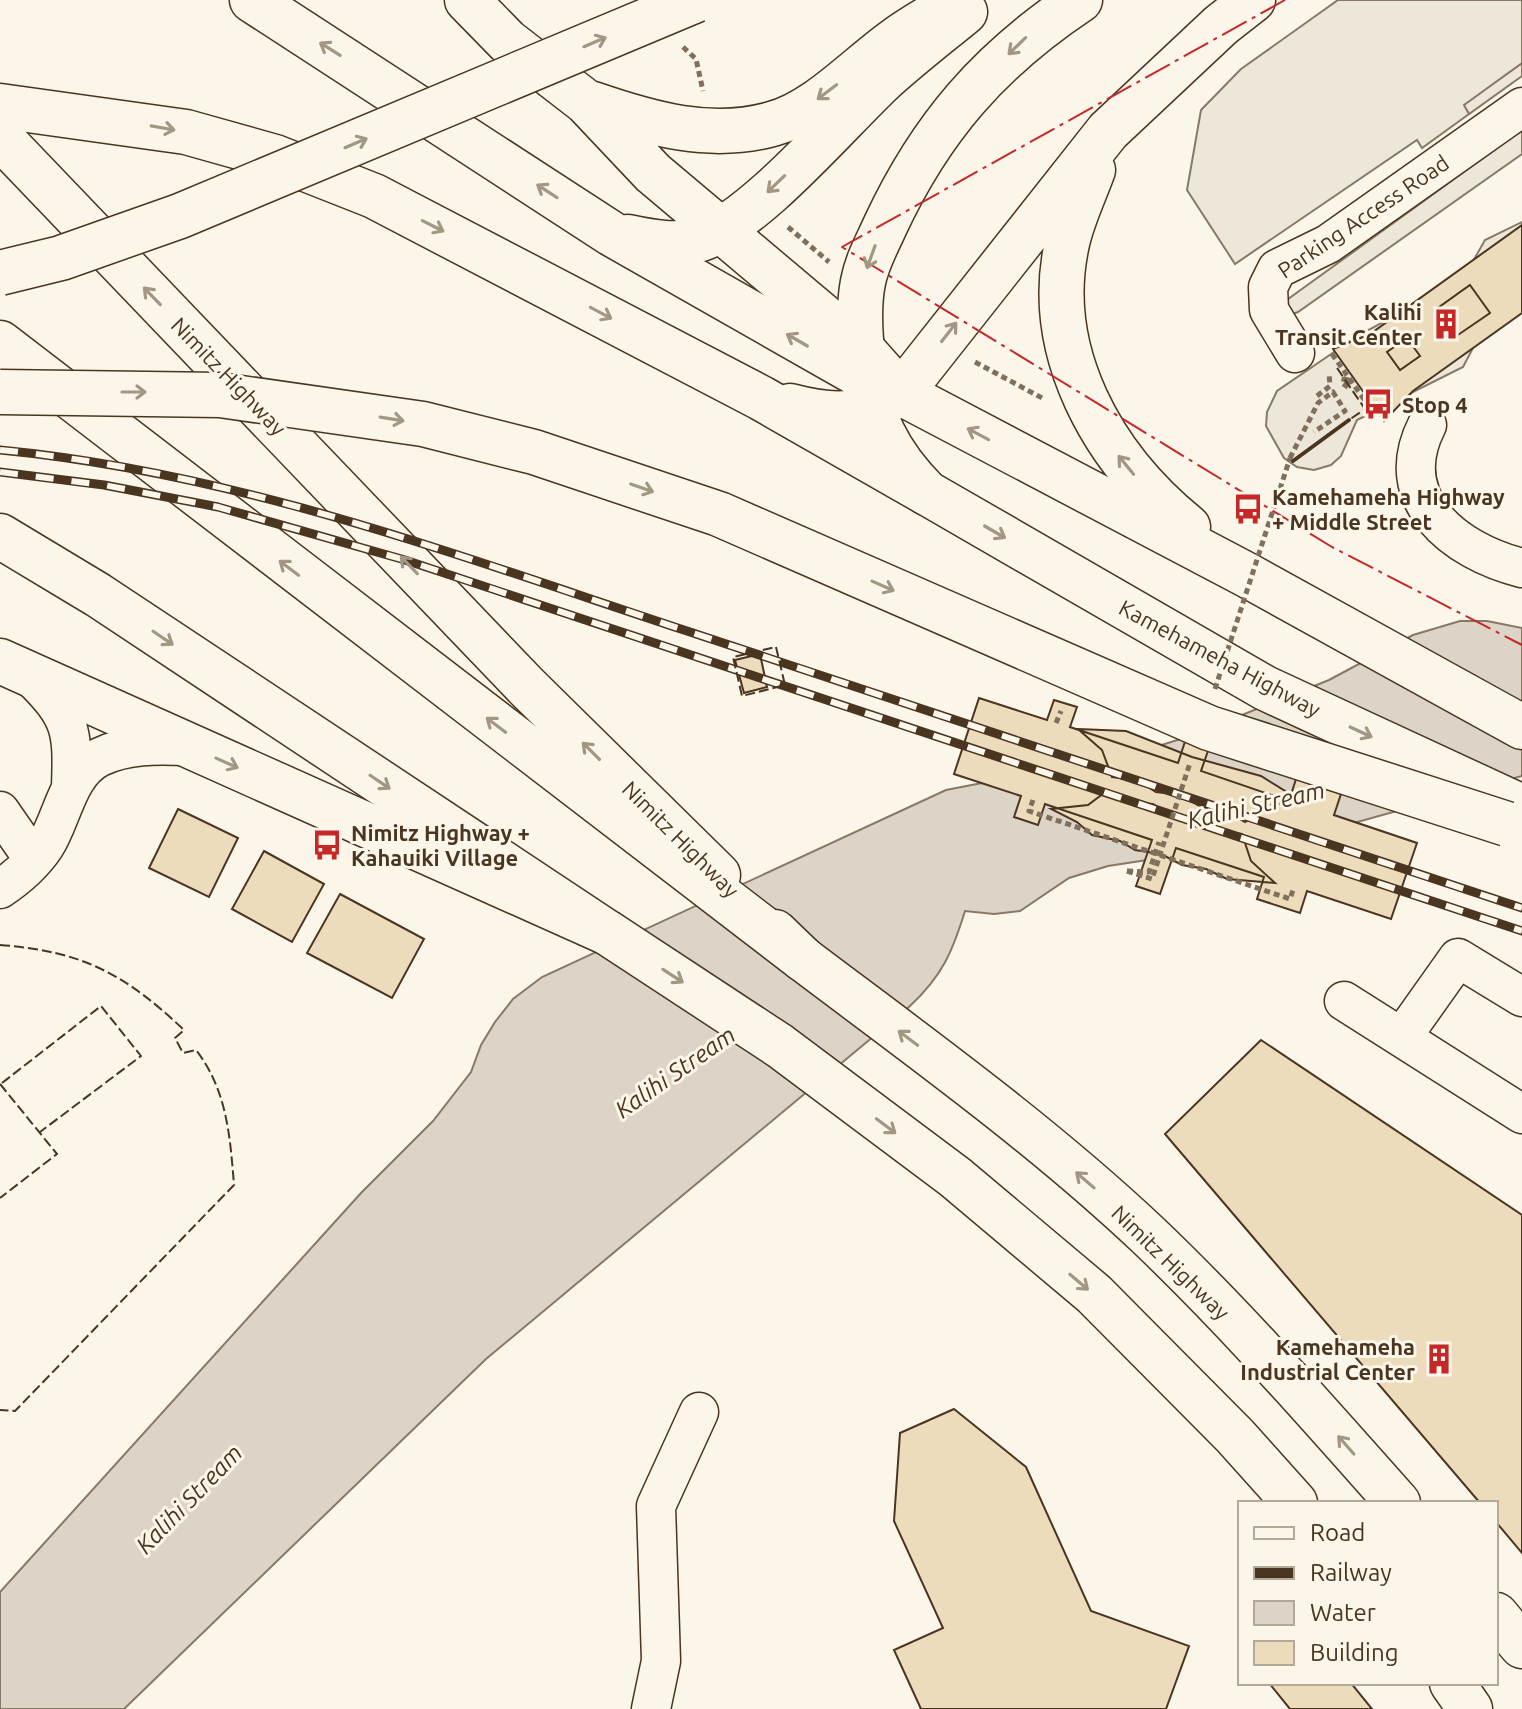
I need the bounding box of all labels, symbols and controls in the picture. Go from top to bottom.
one-way arrow [583,34,607,49]
one-way arrow [1007,36,1027,55]
one-way arrow [319,40,341,57]
one-way arrow [817,83,838,100]
one-way arrow [150,121,175,136]
one-way arrow [343,134,368,149]
street label: Parking Access Road [1273,149,1453,283]
one-way arrow [767,174,786,193]
one-way arrow [536,183,559,199]
one-way arrow [420,218,444,234]
one-way arrow [863,244,877,269]
one-way arrow [143,287,162,306]
place label: Kalihi Transit Center [1275,299,1422,349]
one-way arrow [589,305,612,321]
building icon: Kalihi Transit Center [1429,307,1463,341]
street label: Nimitz Highway [167,312,292,440]
one-way arrow [941,322,958,343]
one-way arrow [786,331,810,347]
one-way arrow [120,384,147,399]
bus stop icon: Stop 4 [1361,387,1395,421]
place label: Stop 4 [1402,392,1468,417]
one-way arrow [379,413,404,428]
one-way arrow [966,426,990,442]
one-way arrow [1117,456,1135,476]
one-way arrow [630,482,655,497]
place label: Kamehameha Highway + Middle Street [1272,484,1505,534]
bus stop icon: Kamehameha Highway + Middle Street [1231,492,1265,526]
one-way arrow [982,525,1006,540]
one-way arrow [400,555,419,575]
one-way arrow [279,559,300,576]
one-way arrow [870,579,895,594]
street label: Kamehameha Highway [1115,594,1325,722]
one-way arrow [151,630,174,646]
one-way arrow [486,717,507,734]
one-way arrow [1349,725,1373,740]
one-way arrow [581,741,601,760]
one-way arrow [214,757,239,772]
one-way arrow [368,774,391,790]
street label: Nimitz Highway [618,776,745,903]
water label: Kalihi Stream [1185,776,1327,834]
place label: Nimitz Highway + Kahauiki Village [351,820,530,870]
bus stop icon: Nimitz Highway + Kahauiki Village [310,828,344,862]
one-way arrow [662,968,684,984]
water label: Kalihi Stream [610,1021,740,1123]
one-way arrow [898,1030,919,1047]
one-way arrow [875,1117,896,1134]
one-way arrow [1075,1171,1095,1189]
street label: Nimitz Highway [1107,1200,1235,1325]
one-way arrow [1068,1273,1089,1291]
place label: Kamehameha Industrial Center [1240,1334,1415,1384]
building icon: Kamehameha Industrial Center [1422,1342,1456,1376]
one-way arrow [1337,1435,1355,1455]
water label: Kalihi Stream [131,1439,247,1559]
legend [1238,1501,1498,1685]
text: Road [1310,1519,1365,1546]
text: Railway [1310,1559,1392,1586]
text: Water [1310,1599,1376,1626]
text: Building [1310,1639,1398,1666]

